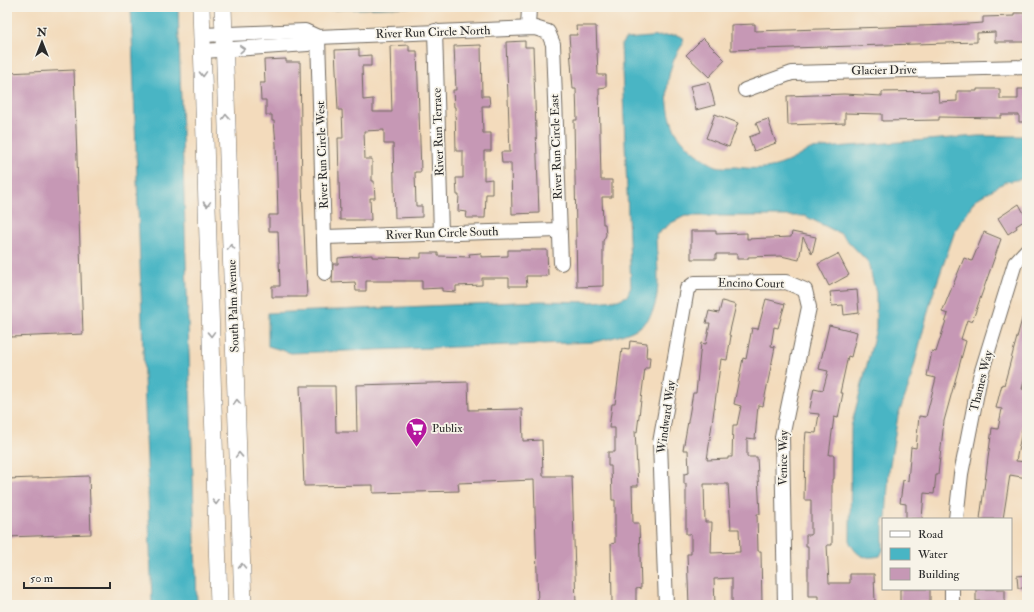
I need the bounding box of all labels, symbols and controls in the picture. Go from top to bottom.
north arrow [22,22,62,62]
street label: River Run Circle North [375,23,491,42]
text: N [36,26,48,39]
one-way arrow [239,44,245,53]
street label: Glacier Drive [851,62,917,79]
one-way arrow [199,71,208,77]
street label: River Run Terrace [429,88,448,176]
street label: River Run Circle East [547,94,566,200]
street label: River Run Circle West [313,101,332,209]
one-way arrow [222,114,231,120]
one-way arrow [203,201,212,207]
street label: River Run Circle South [385,224,499,243]
one-way arrow [227,244,235,250]
street label: South Palm Avenue [224,259,243,353]
street label: Encino Court [718,275,784,292]
one-way arrow [207,331,216,337]
street label: Thames Way [967,348,996,413]
street label: Windward Way [654,379,679,456]
one-way arrow [232,399,241,405]
supermarket icon: Publix [403,415,429,448]
place label: Publix [432,421,463,436]
street label: Venice Way [776,429,791,486]
one-way arrow [234,452,243,458]
one-way arrow [211,499,220,505]
legend [882,518,1012,590]
text: Road [918,527,943,542]
text: Water [917,547,948,562]
one-way arrow [238,563,246,569]
scale bar [24,564,110,590]
text: Building [918,567,961,582]
text: 50 m [30,571,54,586]

